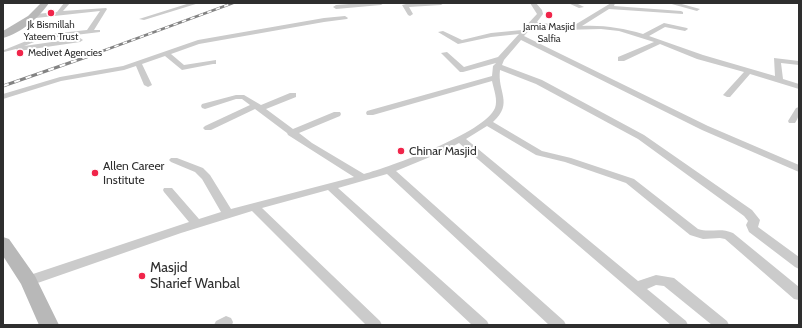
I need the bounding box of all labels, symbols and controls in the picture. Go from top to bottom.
marker: Jk Bismillah Yateem Trust [46,8,56,18]
marker: Jamia Masjid Salfia [544,10,554,20]
place label: Jk Bismillah Yateem Trust [24,19,78,42]
place label: Jamia Masjid Salfia [523,21,575,44]
place label: Medivet Agencies [28,47,102,59]
marker: Medivet Agencies [15,48,25,58]
place label: Chinar Masjid [409,144,477,158]
marker: Chinar Masjid [396,146,406,156]
place label: Allen Career Institute [103,159,164,187]
marker: Allen Career Institute [90,168,100,178]
place label: Masjid Sharief Wanbal [150,260,240,292]
marker: Masjid Sharief Wanbal [137,271,147,281]

